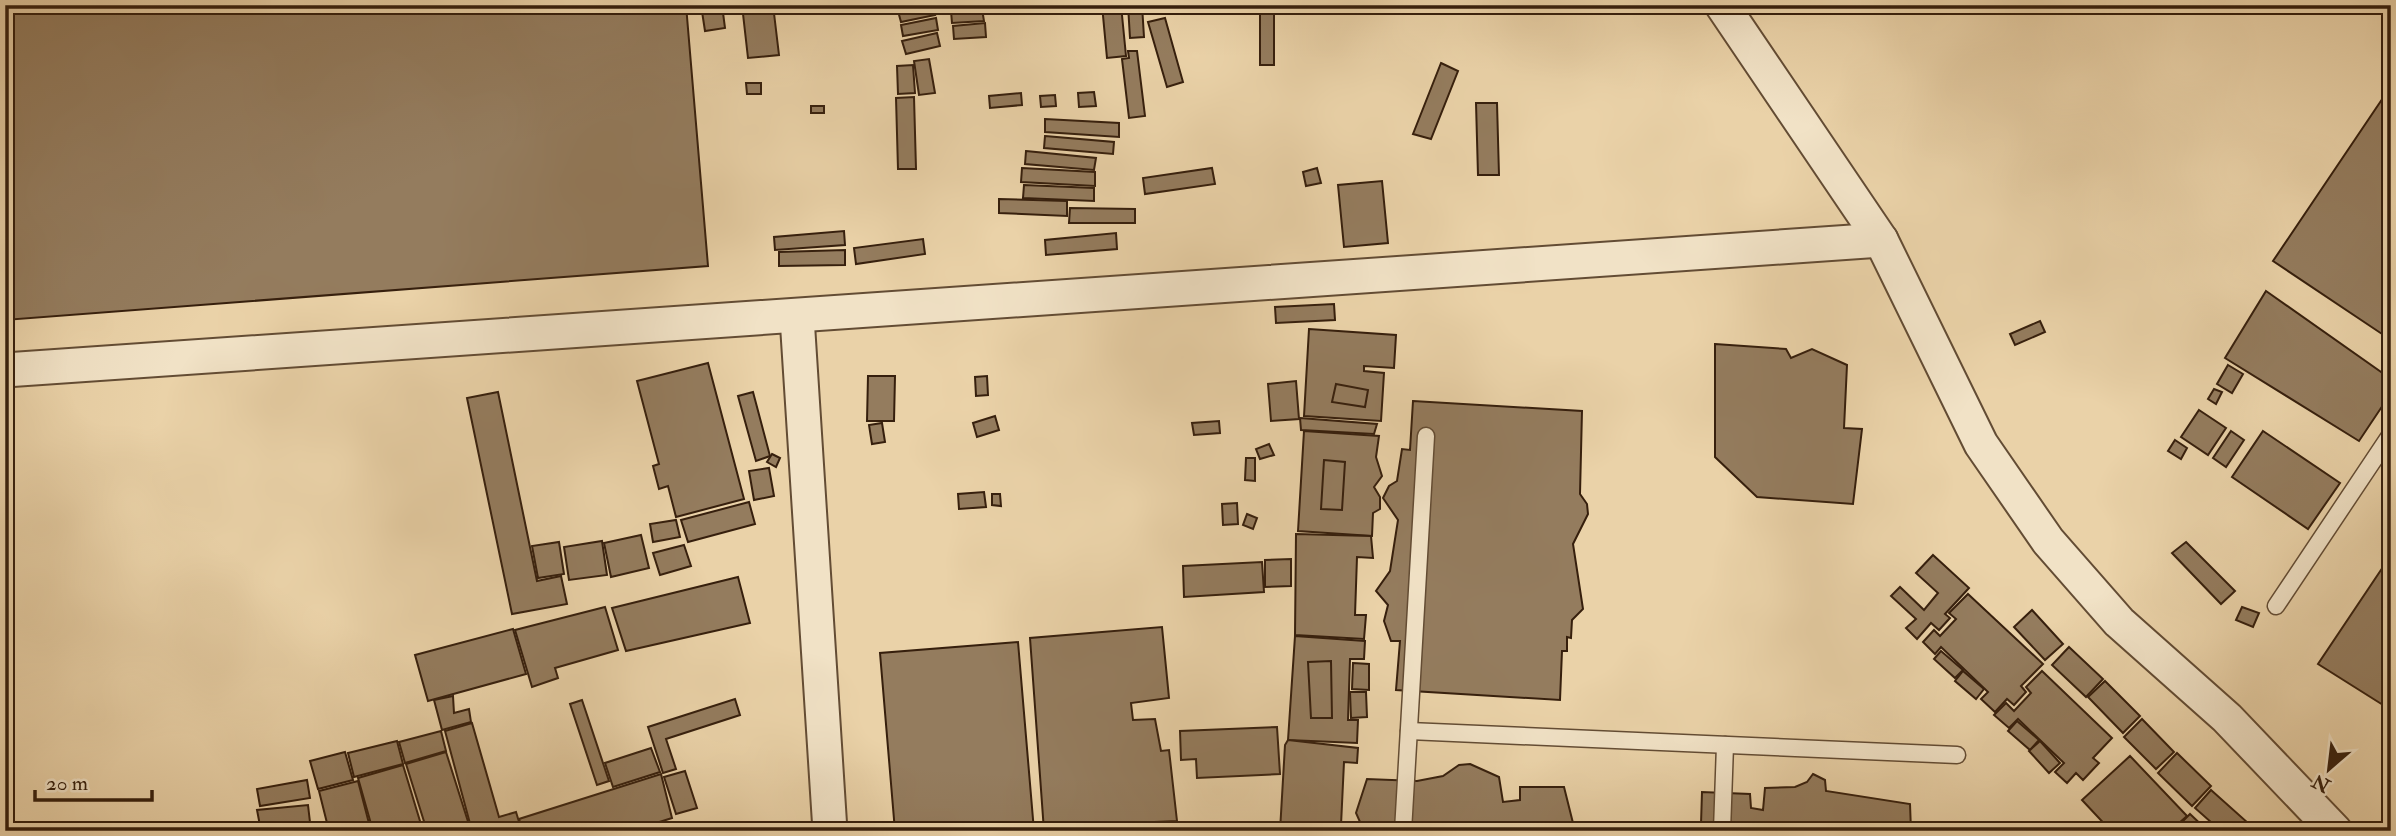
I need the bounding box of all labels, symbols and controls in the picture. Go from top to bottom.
north arrow [2294,734,2364,804]
scale bar [35,759,152,803]
text: N [2307,768,2336,798]
text: 20 m [46,770,88,797]

